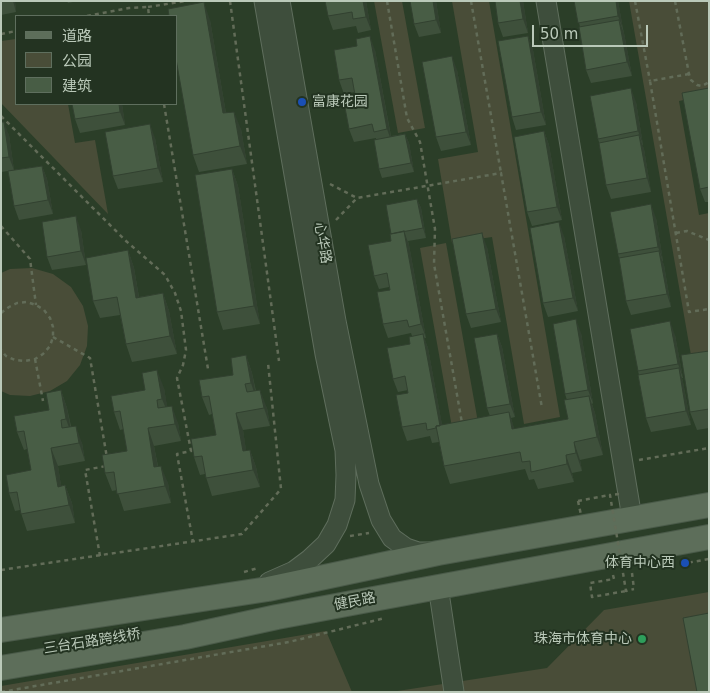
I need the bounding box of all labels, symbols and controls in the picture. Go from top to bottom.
legend [15,15,178,105]
scale bar [535,15,651,47]
text: 50 m [540,25,578,43]
text: 道路 [62,27,92,45]
text: 公园 [62,52,92,70]
text: 建筑 [62,77,92,95]
place label: 富康花园 [312,94,368,110]
marker: 富康花园 [296,96,308,108]
street label: 心华路 [310,221,334,265]
place label: 体育中心西 [605,555,675,571]
marker: 体育中心西 [679,557,691,569]
street label: 健民路 [333,590,377,614]
street label: 三台石路跨线桥 [42,626,142,658]
place label: 珠海市体育中心 [534,631,632,647]
marker: 珠海市体育中心 [636,633,648,645]

